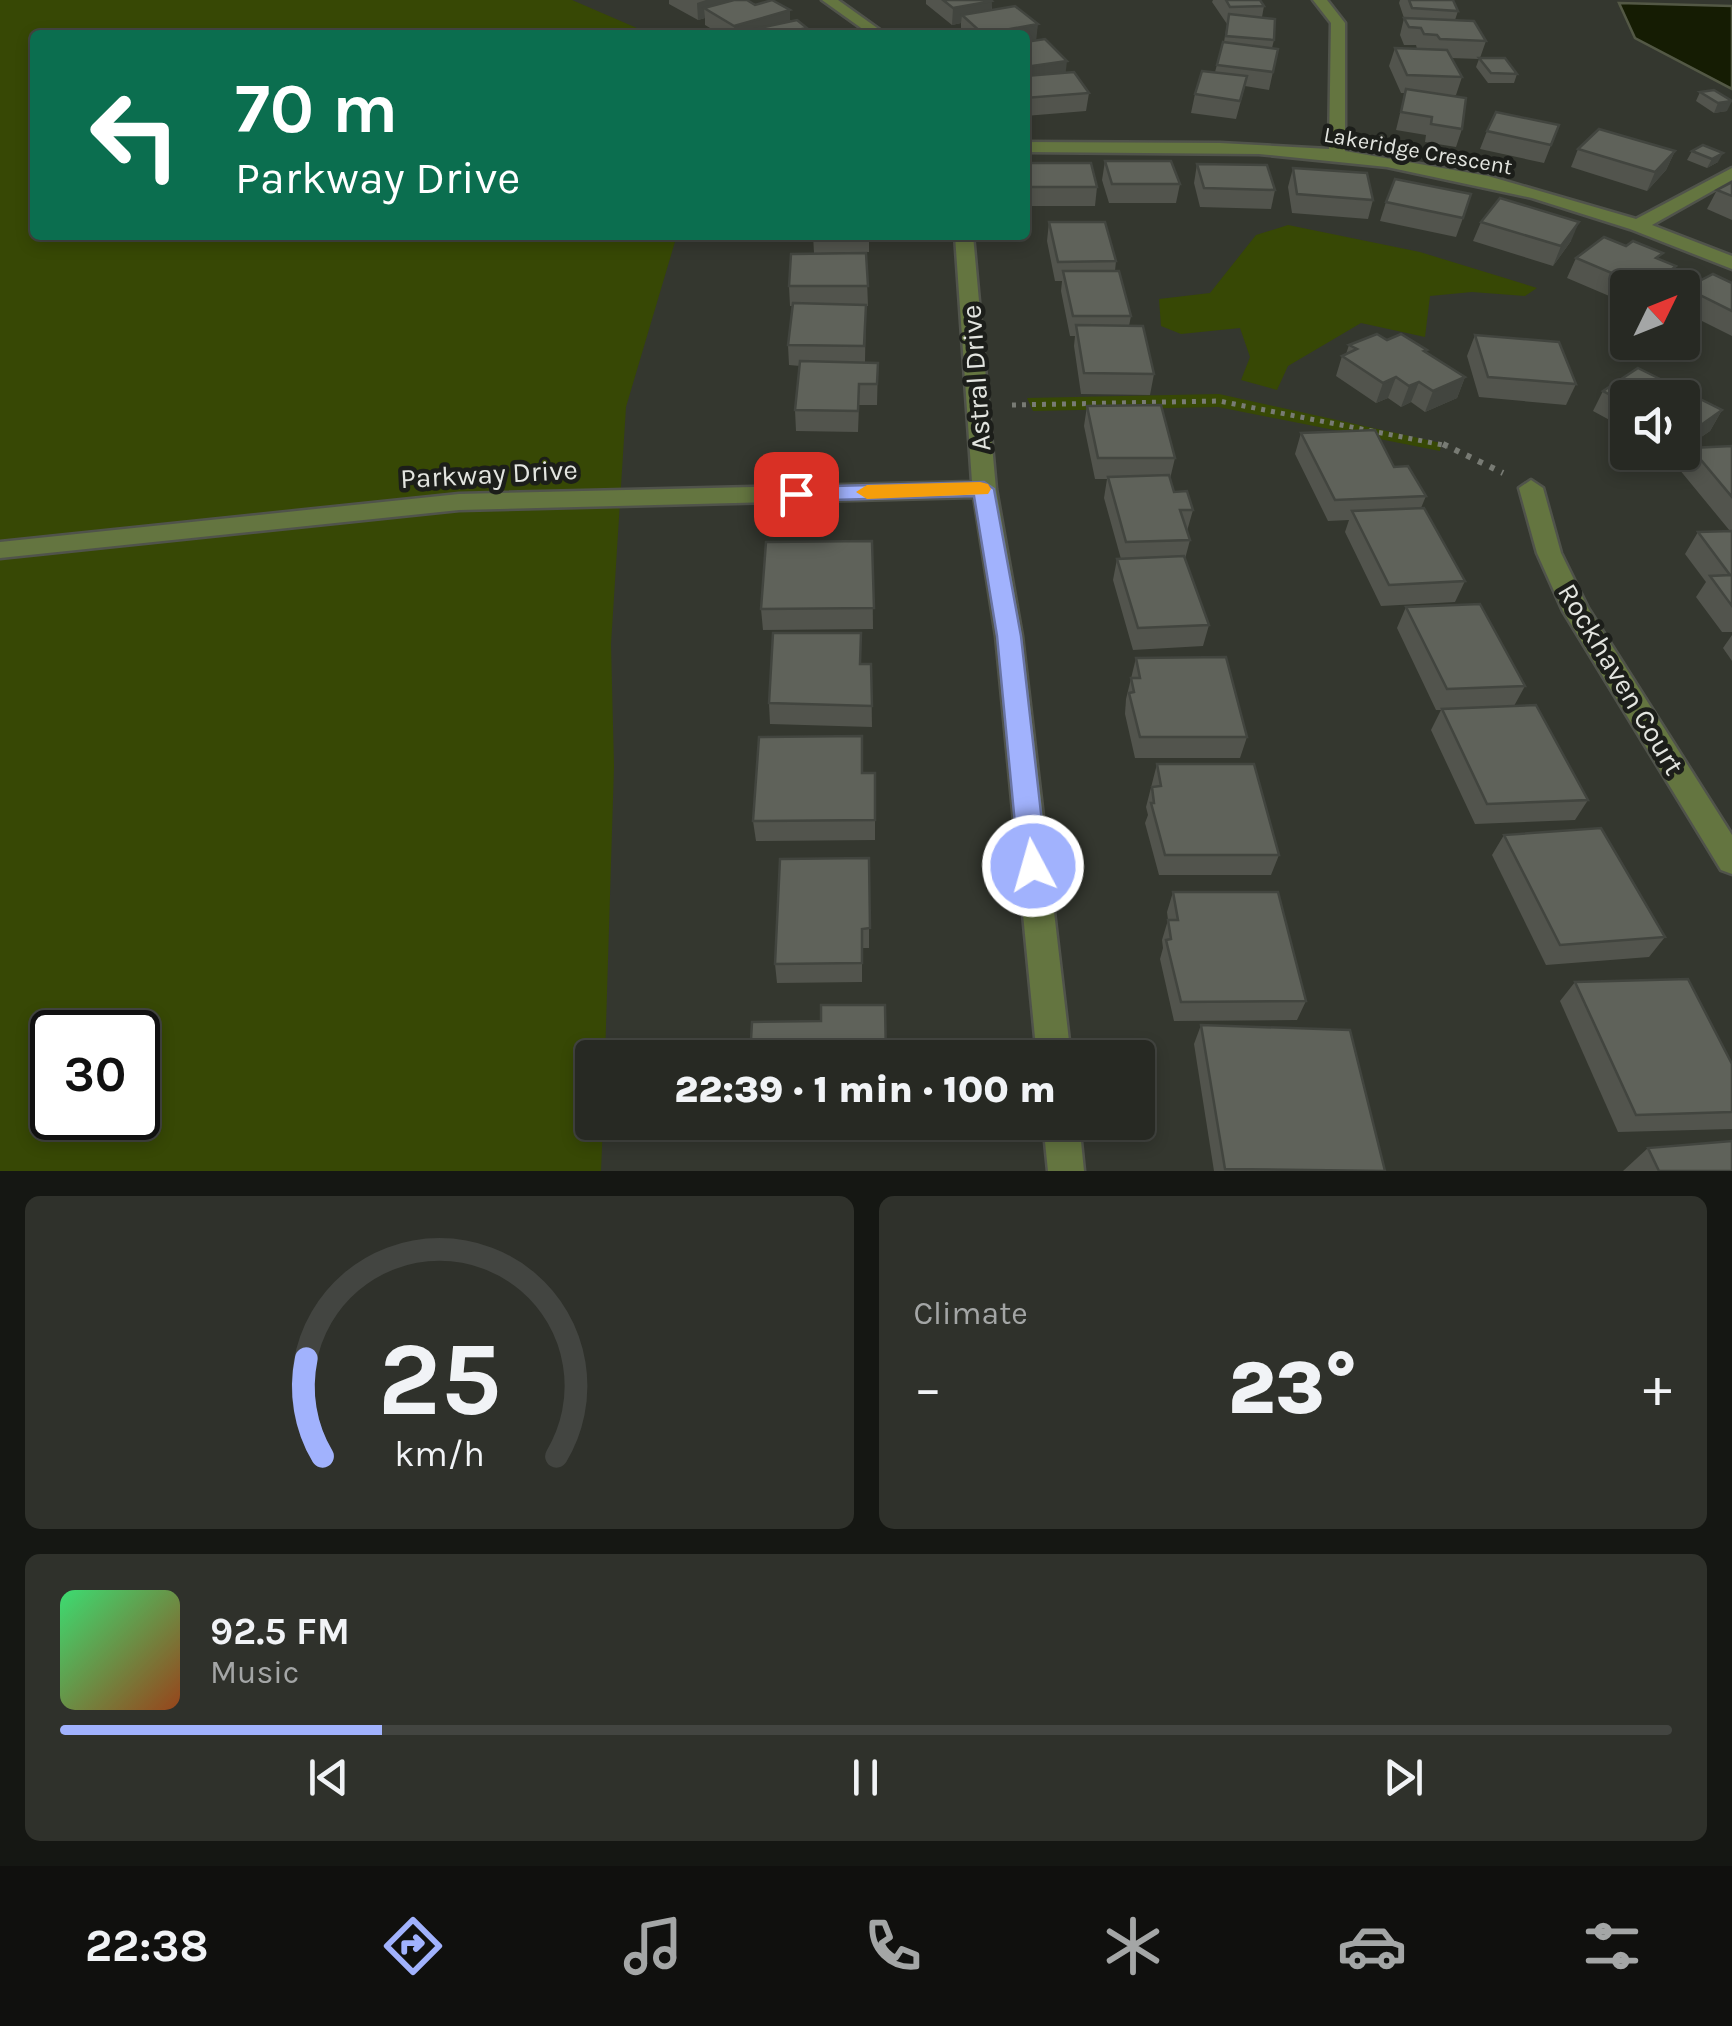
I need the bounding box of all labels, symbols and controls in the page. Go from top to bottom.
text: 70 m [235,68,398,150]
icon: left [70,70,200,200]
street label: Lakeridge Crescent [1322,122,1514,180]
text: Parkway Drive [235,152,520,204]
north arrow [1610,270,1700,360]
map controls [1610,270,1700,470]
street label: Astral Drive [954,304,998,452]
button: sound [1610,380,1700,470]
pin [754,452,839,537]
street label: Parkway Drive [399,453,579,495]
icon: arrive [769,467,824,522]
street label: Rockhaven Court [1551,577,1691,781]
position arrow [981,814,1085,918]
speed limit sign: 30 [30,1010,160,1140]
text: 22:39 · 1 min · 100 m [674,1067,1056,1112]
text: Climate [914,1295,1028,1332]
text: 25 [378,1319,501,1440]
text: 23° [1228,1344,1357,1432]
text: − [914,1356,942,1420]
text: + [1643,1356,1672,1420]
text: km/h [394,1433,485,1475]
text: 92.5 FM [210,1609,350,1654]
text: Music [210,1654,299,1691]
icon: previous [301,1750,356,1805]
icon: pause [838,1750,893,1805]
icon: next [1376,1750,1431,1805]
icon: directions [378,1911,448,1981]
icon: music [618,1911,688,1981]
icon: phone [858,1911,928,1981]
icon: climate [1098,1911,1168,1981]
icon: car [1337,1911,1407,1981]
icon: filters [1577,1911,1647,1981]
text: 22:38 [85,1920,209,1972]

